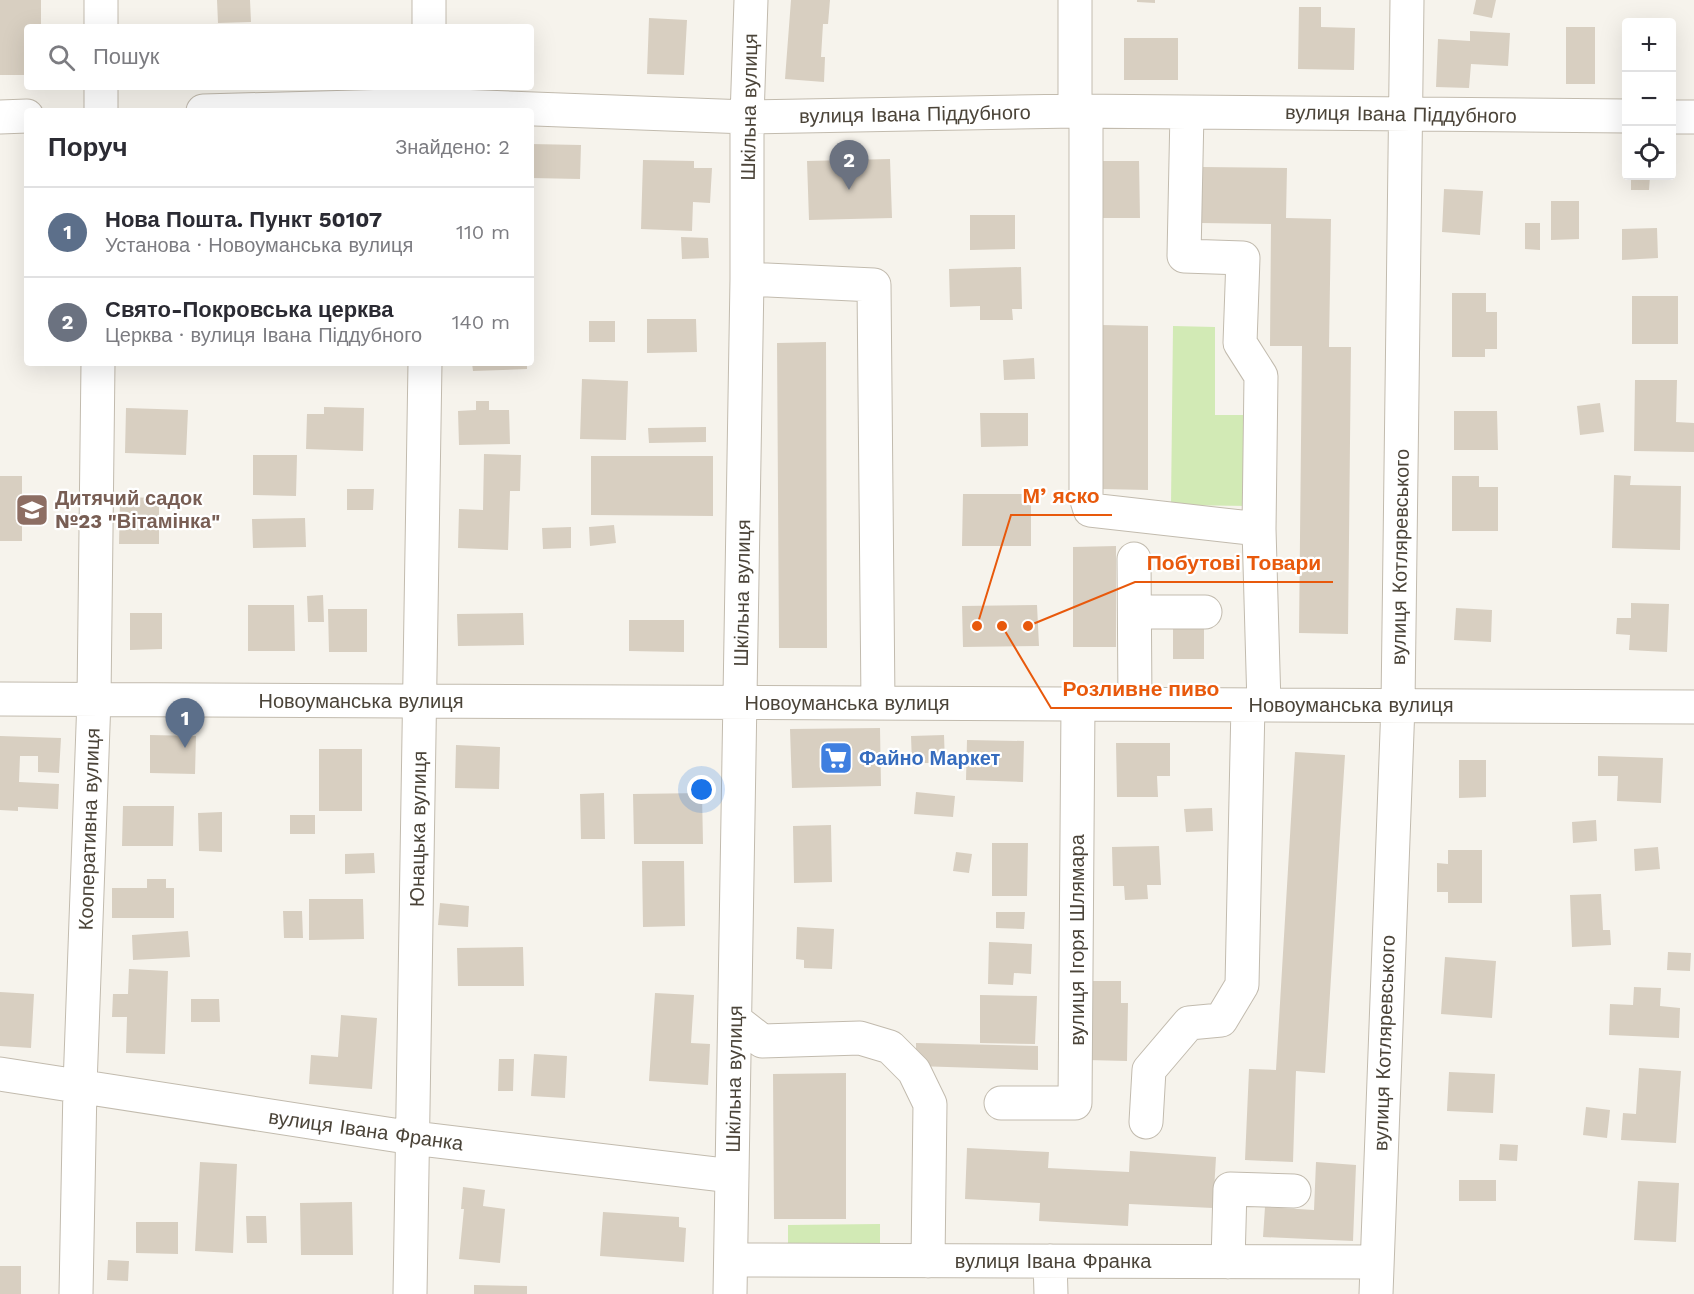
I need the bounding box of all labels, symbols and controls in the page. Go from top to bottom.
map controls [1622,18,1676,180]
button: + [1622,18,1676,72]
search box [24,24,534,90]
street label: Шкільна вулиця [736,33,762,181]
icon: search [45,41,78,74]
text: Пошук [93,44,159,69]
button: − [1622,72,1676,126]
street label: вулиця Івана Піддубного [799,100,1031,128]
street label: вулиця Івана Піддубного [1285,100,1517,128]
button: locate [1622,126,1676,180]
text: Поруч [48,132,128,162]
text: Знайдено: 2 [395,135,510,159]
pin: 2 [830,140,868,190]
text: Нова Пошта. Пункт 50107 [105,207,382,232]
text: 1 [63,220,72,244]
text: 110 m [456,220,510,244]
text: Установа · Новоуманська вулиця [105,233,413,257]
text: Свято-Покровська церква [105,297,394,322]
text: 2 [62,310,73,334]
text: 140 m [452,310,510,334]
text: Церква · вулиця Івана Піддубного [105,323,422,347]
street label: вулиця Котляревського [1386,449,1414,665]
callout: Мʼяско [1011,476,1112,515]
text: Мʼяско [1022,483,1100,508]
place label: Дитячий садок №23 "Вітамінка" [55,486,220,533]
school or university icon: Дитячий садок №23 "Вітамінка" [14,492,50,528]
street label: Шкільна вулиця [729,519,755,667]
callout: Побутові Товари [1135,543,1333,582]
text: Побутові Товари [1147,550,1321,575]
callout: Розливне пиво [1051,669,1232,708]
text: Розливне пиво [1063,676,1219,701]
street label: Новоуманська вулиця [259,689,463,713]
street label: Новоуманська вулиця [745,691,949,715]
street label: Новоуманська вулиця [1249,693,1453,717]
pin: 1 [166,698,204,748]
street label: Кооперативна вулиця [73,727,105,931]
supermarket icon: Файно Маркет [818,740,854,776]
place label: Файно Маркет [859,746,1001,770]
street label: Юнацька вулиця [405,751,431,907]
your location [687,775,716,804]
street label: вулиця Ігоря Шлямара [1065,833,1089,1046]
street label: вулиця Котляревського [1368,934,1400,1152]
street label: Шкільна вулиця [721,1005,747,1153]
street label: вулиця Івана Франка [267,1104,466,1156]
street label: вулиця Івана Франка [955,1249,1152,1273]

